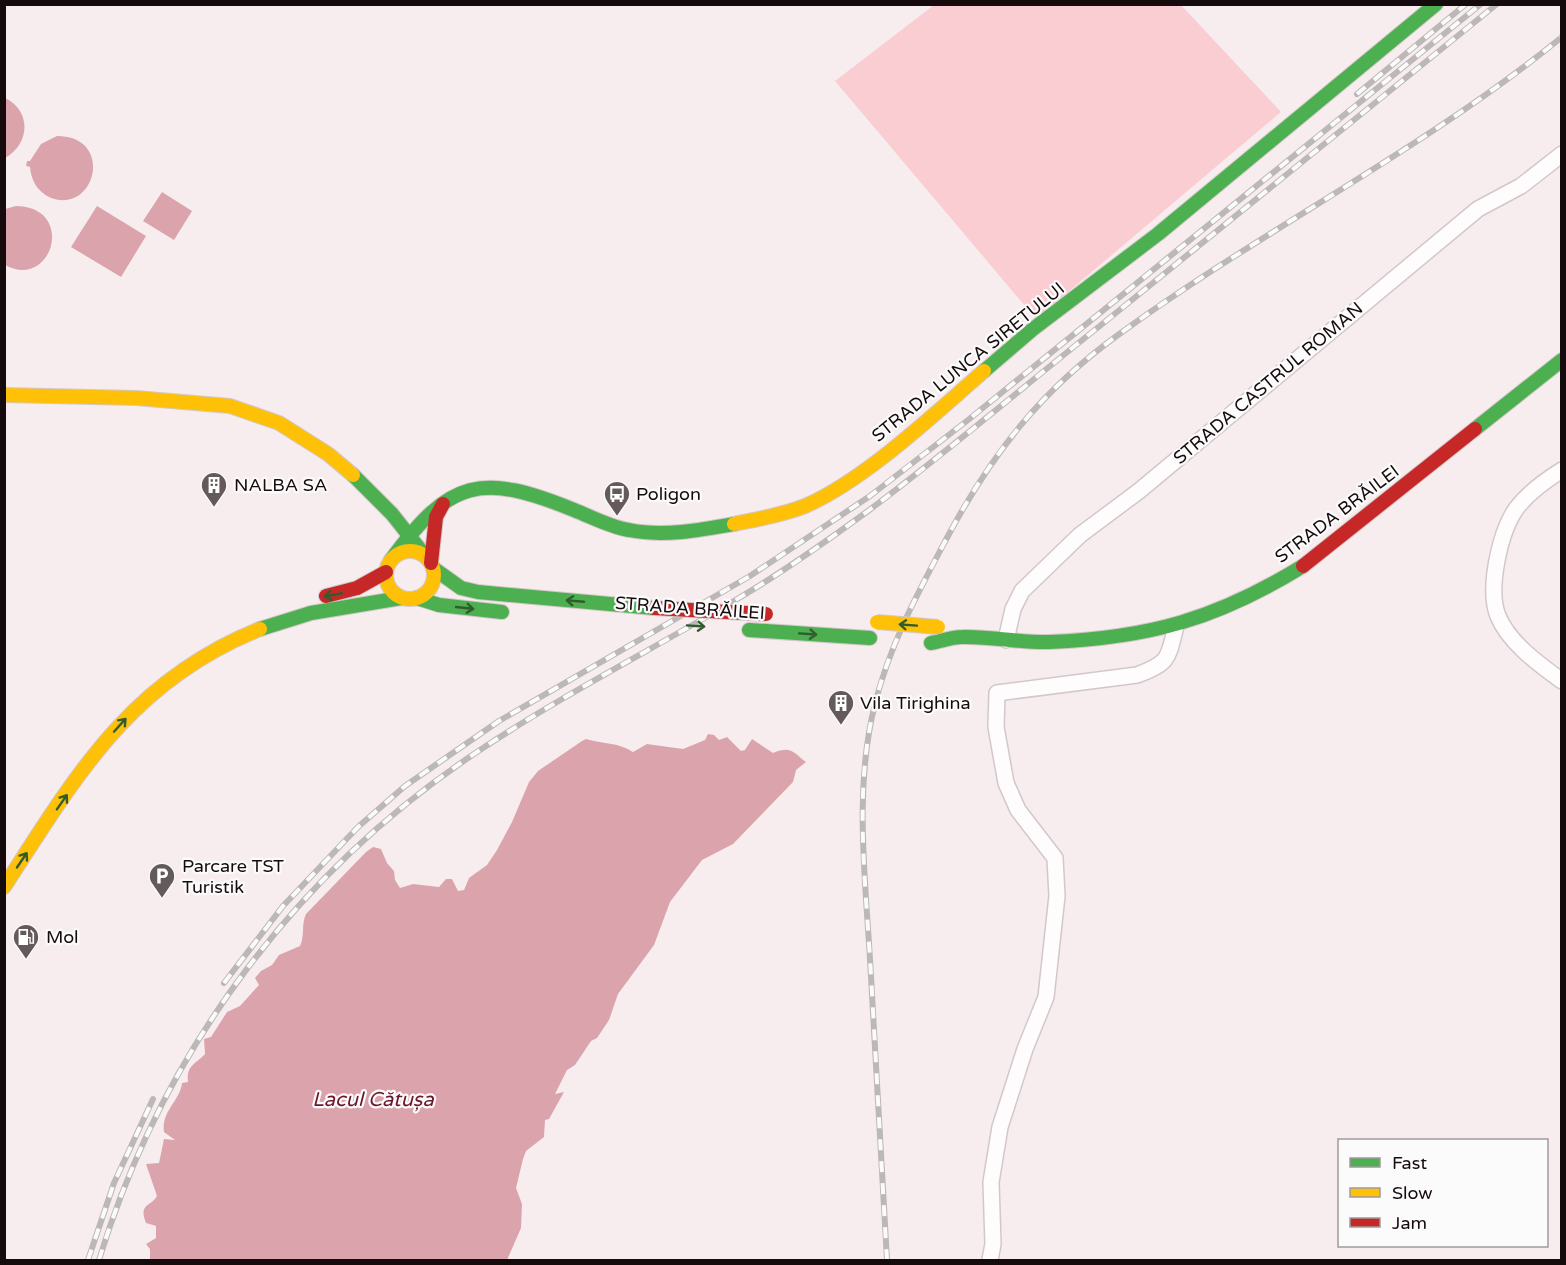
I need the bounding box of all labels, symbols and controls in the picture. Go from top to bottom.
street label: STRADA LUNCA SIRETULUI [867,277,1069,447]
street label: STRADA CASTRUL ROMAN [1169,297,1367,469]
street label: STRADA BRĂILEI [1271,460,1403,568]
building icon: NALBA SA [199,470,229,508]
place label: NALBA SA [234,474,327,496]
bus stop icon: Poligon [602,479,632,517]
place label: Poligon [636,483,701,505]
one-way arrow [324,590,343,601]
street label: STRADA BRĂILEI [615,592,765,624]
one-way arrow [566,595,586,606]
one-way arrow [455,603,474,614]
one-way arrow [898,619,918,630]
one-way arrow [685,621,705,632]
one-way arrow [797,629,817,640]
building icon: Vila Tirighina [826,688,856,726]
place label: Vila Tirighina [860,692,971,714]
one-way arrow [113,717,126,733]
one-way arrow [56,795,68,811]
one-way arrow [16,852,28,869]
place label: Parcare TST Turistik [182,855,284,898]
parking icon: Parcare TST Turistik [147,861,177,899]
fuel station icon: Mol [11,922,41,960]
place label: Mol [46,926,79,948]
water label: Lacul Cătușa [312,1088,434,1112]
legend [1338,1139,1548,1247]
text: Fast [1392,1152,1427,1174]
text: Slow [1392,1182,1433,1204]
text: Jam [1392,1212,1427,1234]

